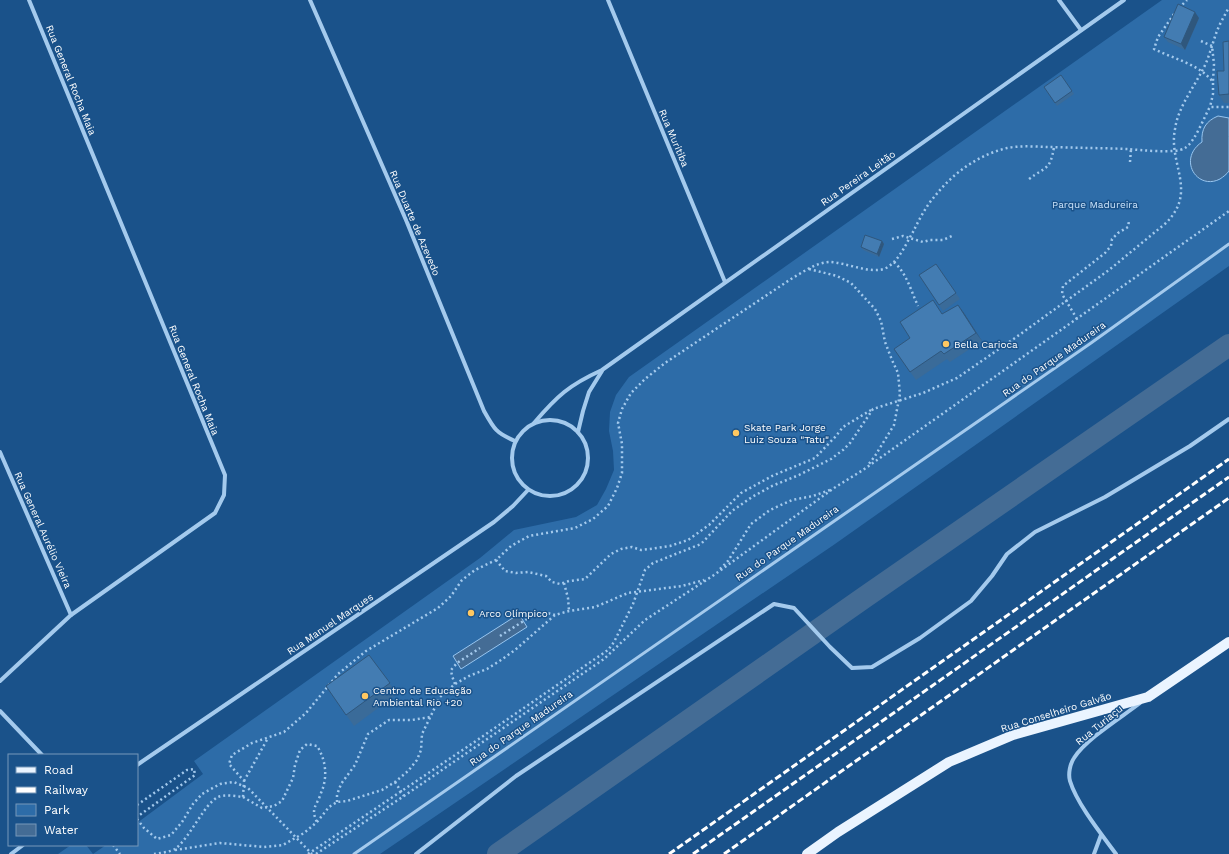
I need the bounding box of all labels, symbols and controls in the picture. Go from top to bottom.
street label: Rua General Rocha Maia [44,23,98,137]
street label: Rua Muritiba [657,107,691,169]
street label: Rua Pereira Leitão [819,148,897,208]
street label: Rua Duarte de Azevedo [388,169,442,277]
park label: Parque Madureira [1052,199,1138,210]
street label: Rua do Parque Madureira [1000,319,1108,399]
street label: Rua General Rocha Maia [167,323,221,437]
marker: Bella Carioca [941,339,951,349]
place label: Bella Carioca [954,339,1018,350]
place label: Skate Park Jorge Luiz Souza "Tatu" [744,422,829,445]
marker: Skate Park Jorge Luiz Souza "Tatu" [731,428,741,438]
street label: Rua General Aurélio Vieira [12,470,74,590]
street label: Rua do Parque Madureira [733,503,841,583]
street label: Rua Manuel Marques [285,591,375,657]
marker: Arco Olímpico [466,608,476,618]
place label: Arco Olímpico [479,608,548,619]
place label: Centro de Educação Ambiental Rio +20 [373,685,472,708]
street label: Rua do Parque Madureira [467,688,575,768]
street label: Rua Conselheiro Galvão [999,690,1113,734]
marker: Centro de Educação Ambiental Rio +20 [360,691,370,701]
street label: Rua Turiaçu [1073,703,1125,747]
legend [8,754,138,846]
text: Road [44,763,73,777]
text: Railway [44,783,89,797]
text: Park [44,803,70,817]
text: Water [44,823,79,837]

